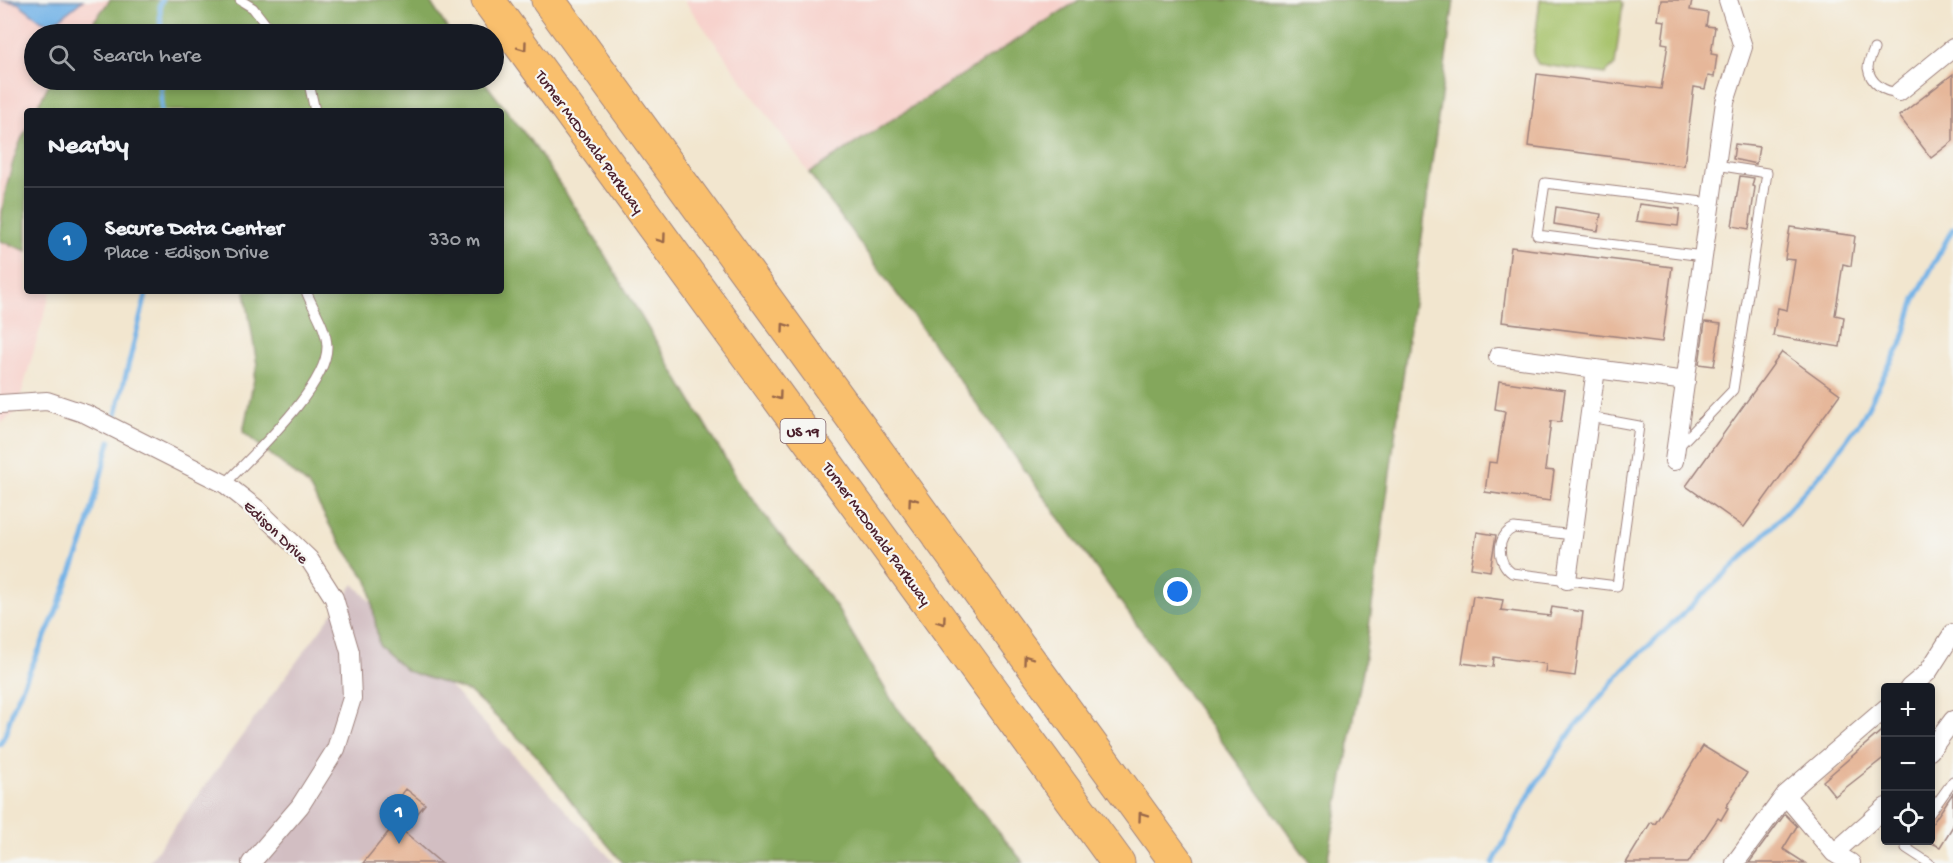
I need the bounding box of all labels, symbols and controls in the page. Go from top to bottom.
search box [24,24,504,90]
icon: search [45,41,78,74]
one-way arrow [515,41,526,52]
text: Search here [93,44,201,70]
street label: Turner McDonald Parkway [529,67,647,219]
text: Nearby [48,132,129,163]
text: Secure Data Center [105,217,284,243]
text: 1 [63,230,72,253]
text: 330 m [429,230,480,253]
one-way arrow [655,232,666,243]
text: Place · Edison Drive [105,243,269,266]
one-way arrow [781,322,792,333]
one-way arrow [770,389,781,400]
road number: US 19 [780,419,826,443]
street label: Turner McDonald Parkway [816,459,934,611]
one-way arrow [908,497,919,508]
street label: Edison Drive [238,498,312,570]
your location [1163,577,1192,606]
one-way arrow [935,615,946,626]
one-way arrow [1023,654,1034,665]
map controls [1881,683,1935,845]
button: + [1881,683,1935,737]
button: − [1881,737,1935,791]
button: locate [1881,791,1935,845]
pin: 1 [380,794,418,844]
one-way arrow [1139,811,1150,822]

